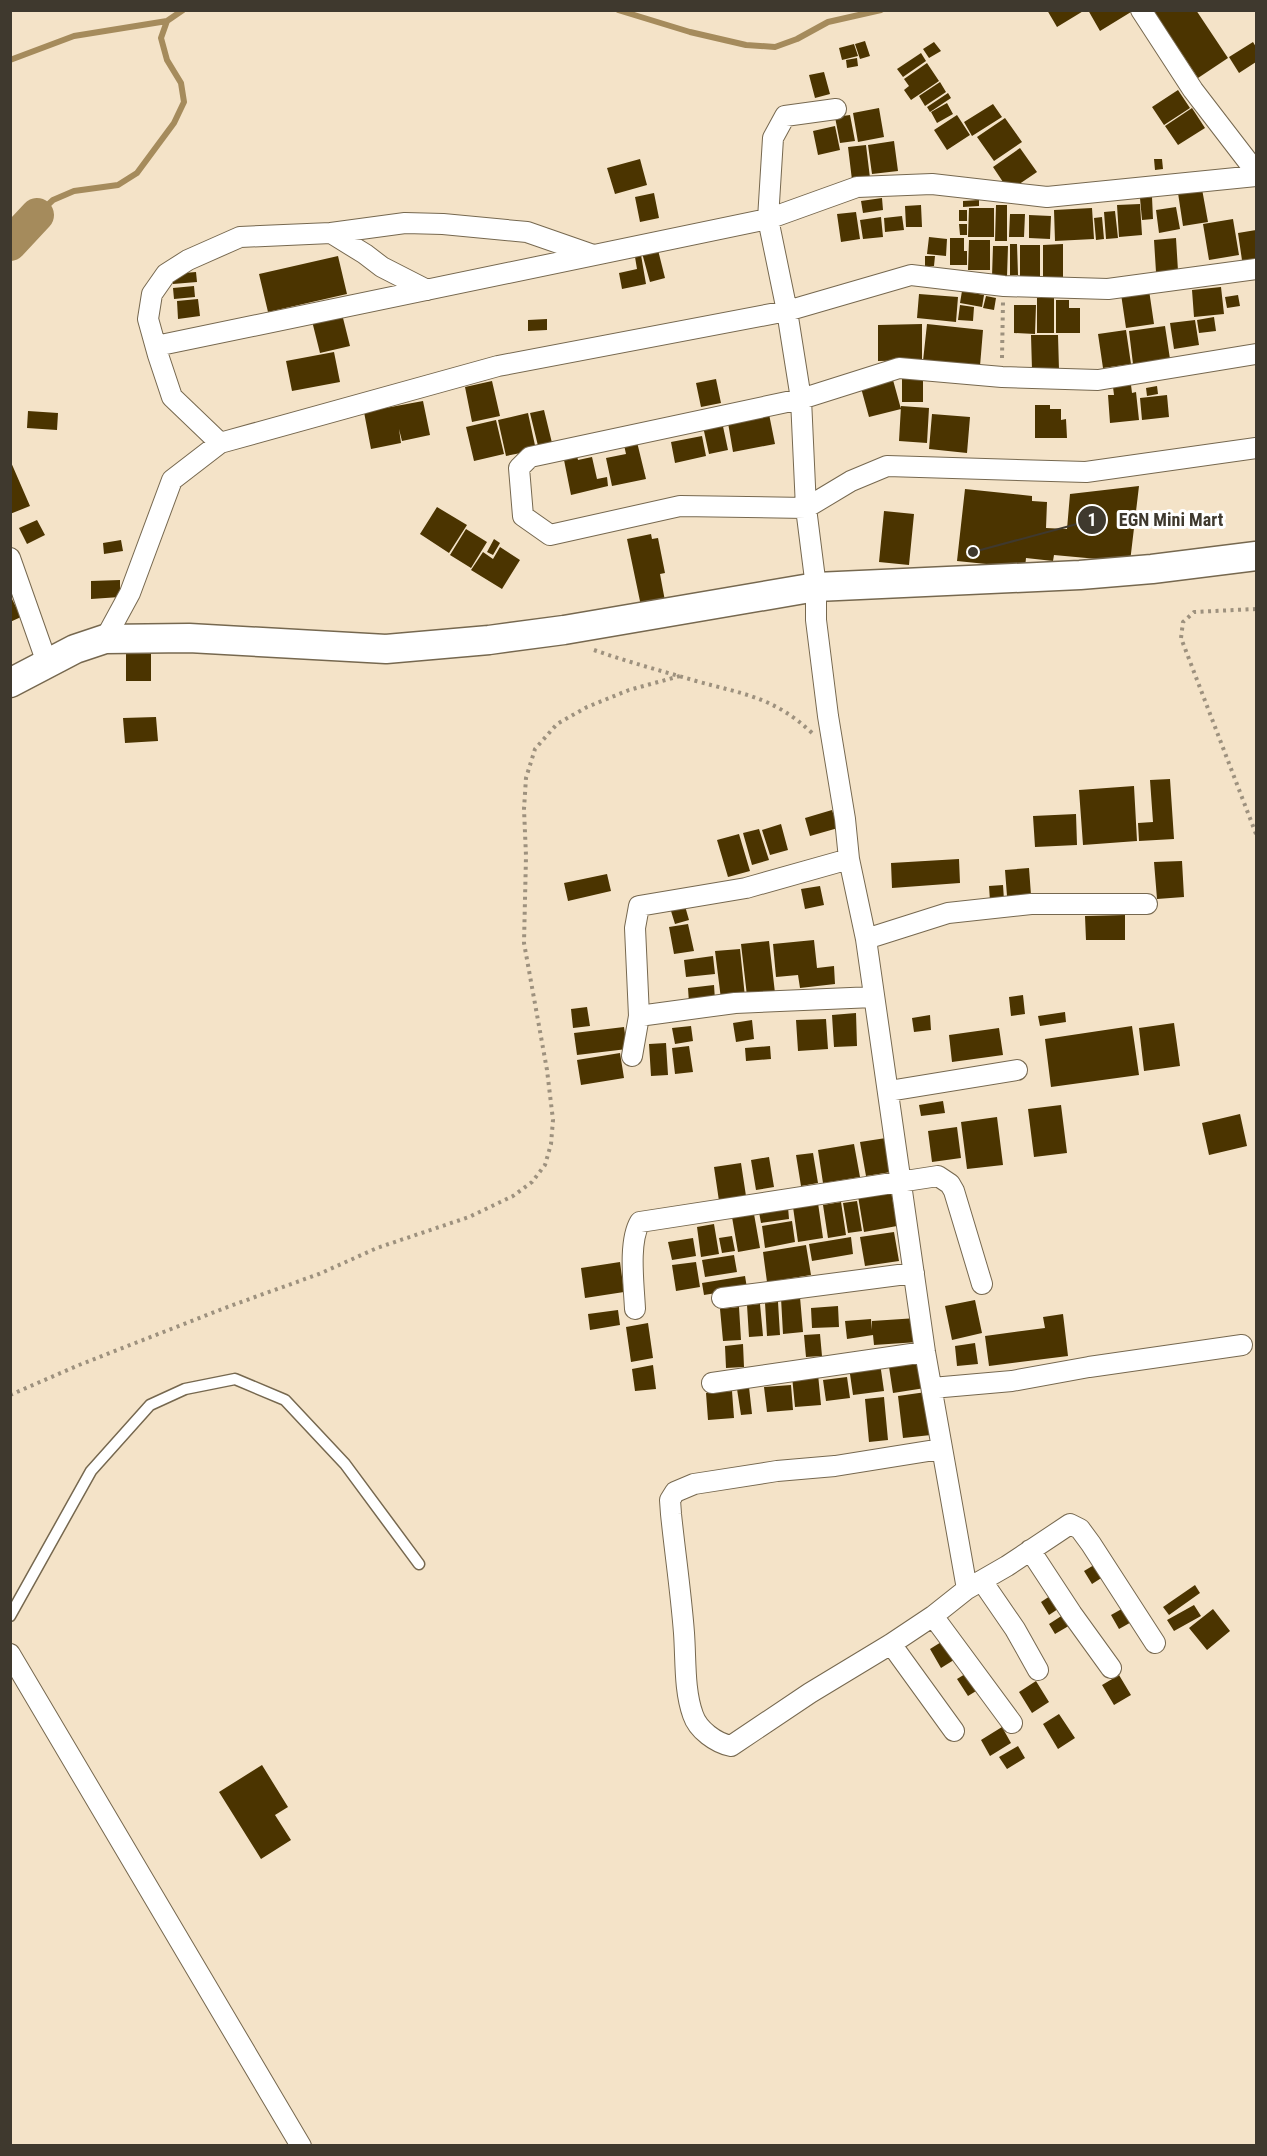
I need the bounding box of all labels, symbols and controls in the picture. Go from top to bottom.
callout: EGN Mini Mart [1077,502,1236,538]
text: 1 [1087,509,1097,530]
text: EGN Mini Mart [1119,509,1224,530]

